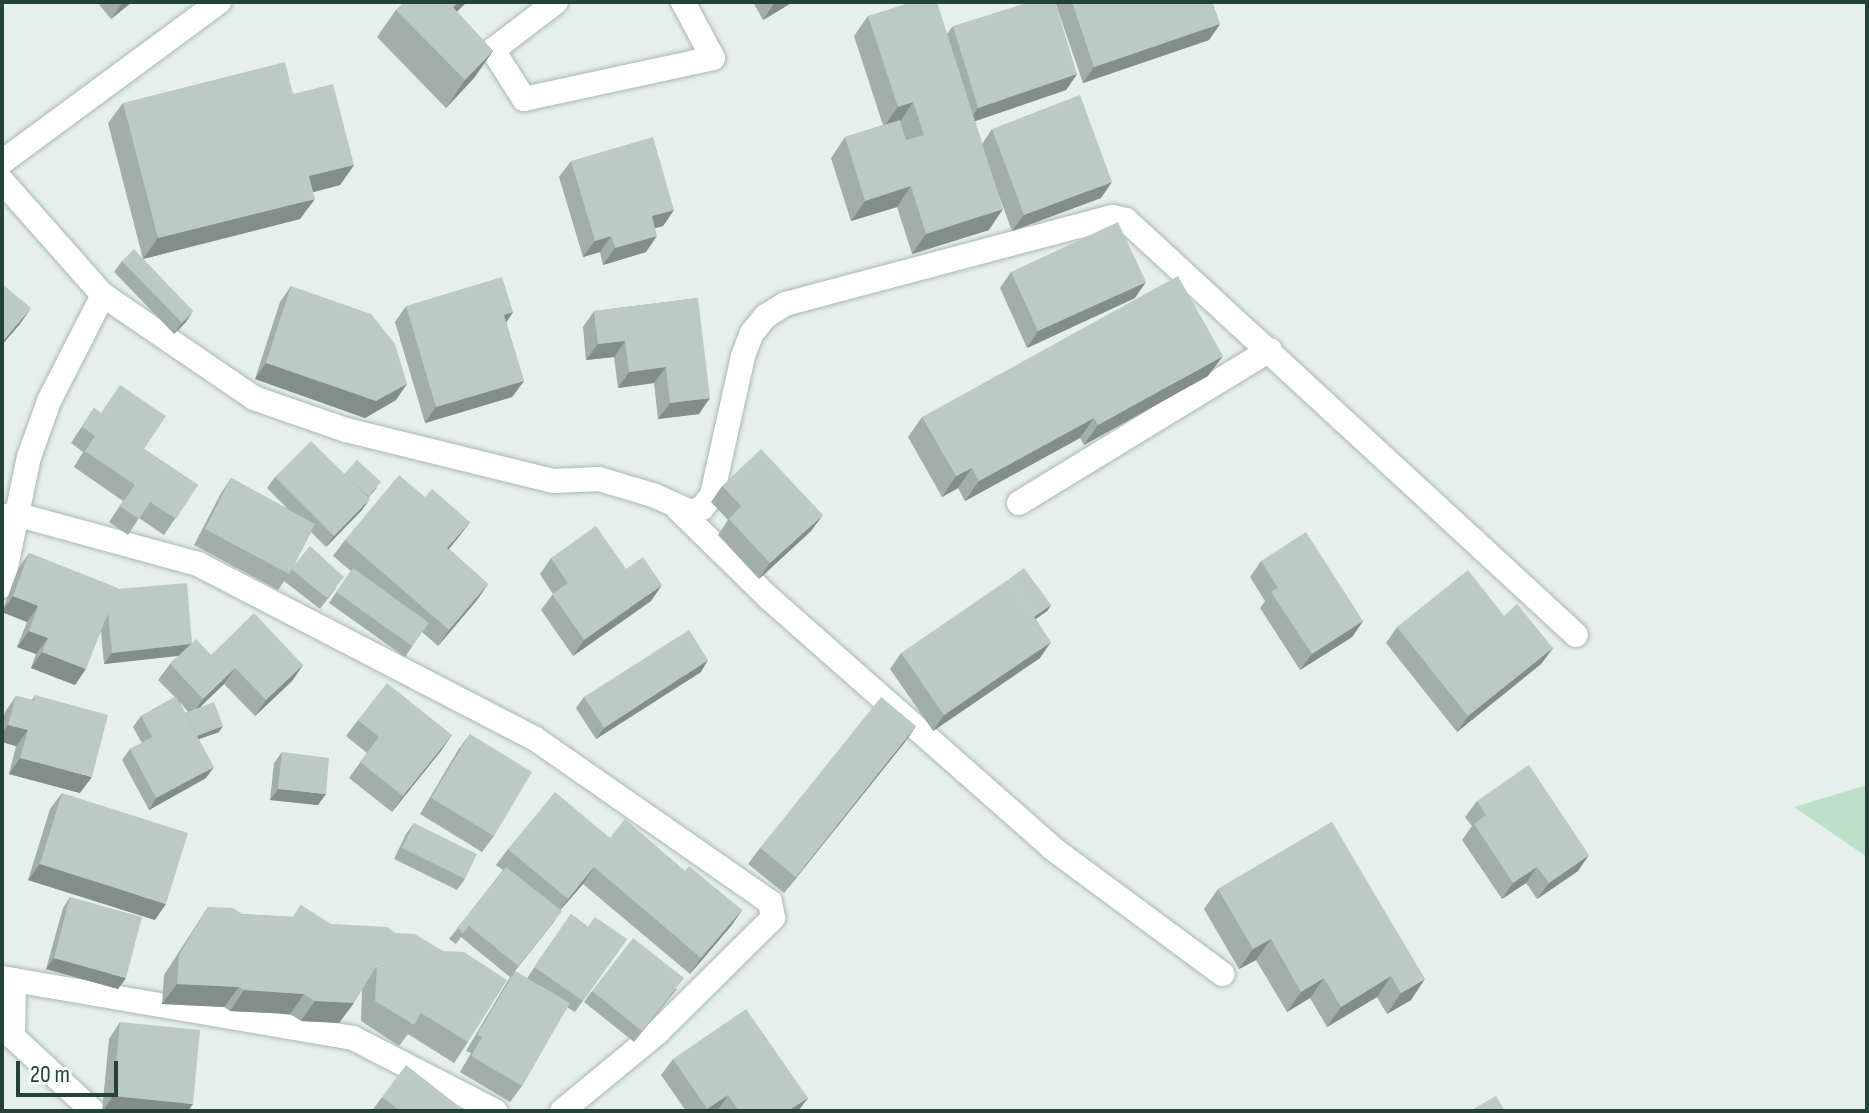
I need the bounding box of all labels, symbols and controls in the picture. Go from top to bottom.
scale bar [20,1045,122,1095]
text: 20 m [30,1060,70,1089]

